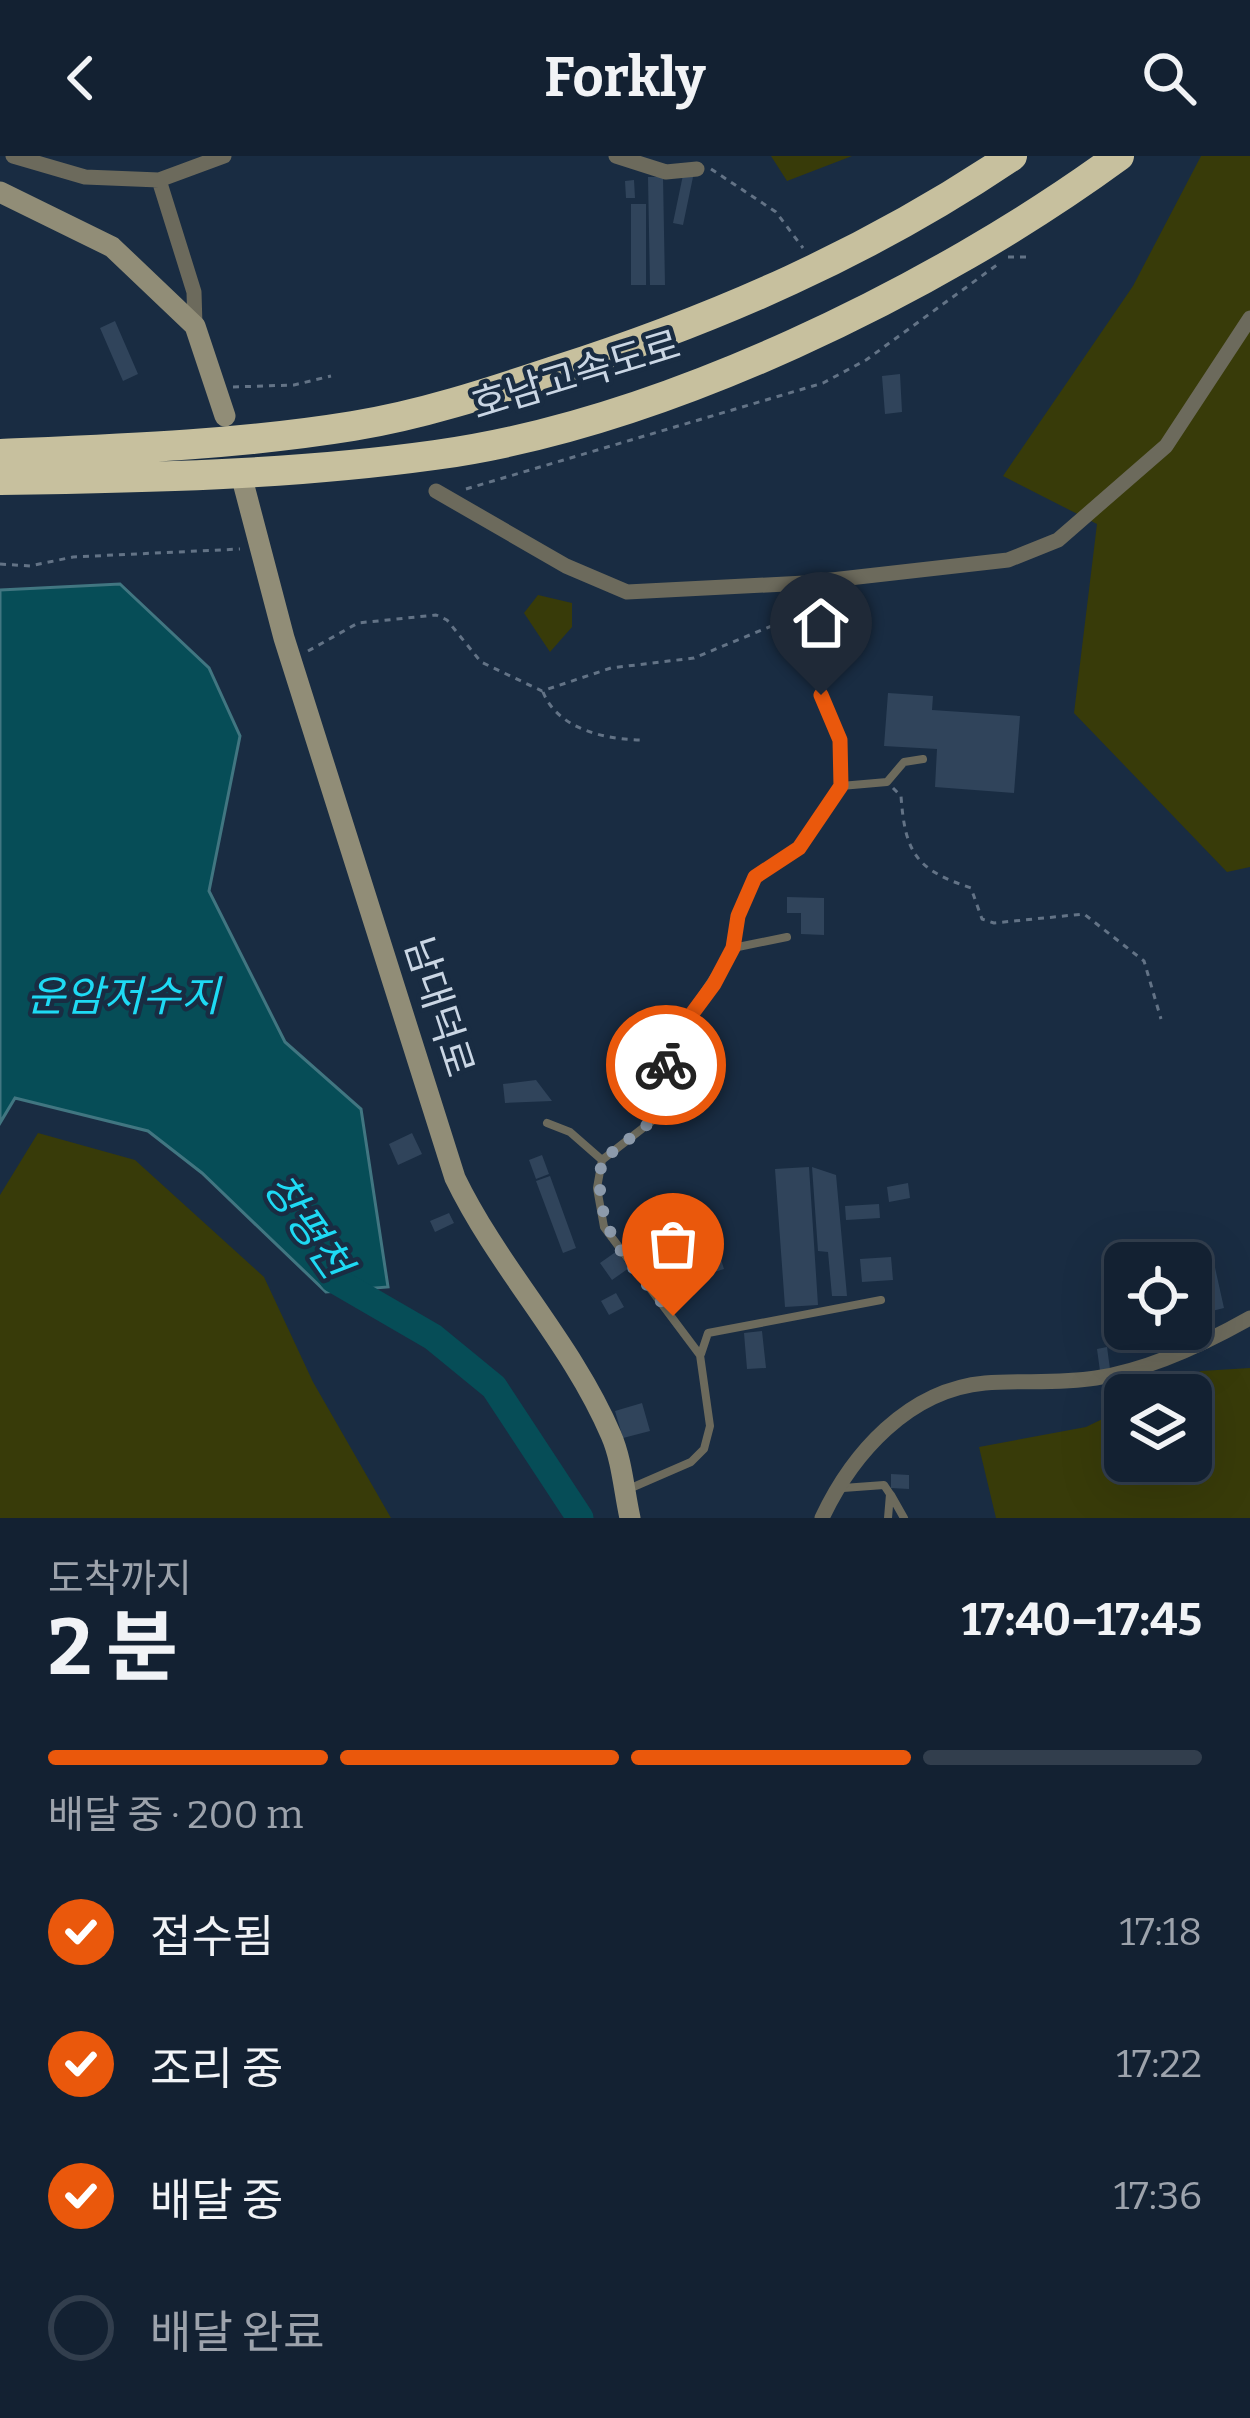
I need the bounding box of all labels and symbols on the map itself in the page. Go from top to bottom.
street label: 호남고속도로 [466,322,686,428]
pin [770,572,872,695]
street label: 남대덕로 [395,932,483,1082]
water label: 운암저수지 [26,972,223,1022]
courier [606,1005,726,1125]
water label: 창평천 [253,1164,363,1291]
pin [622,1193,724,1316]

